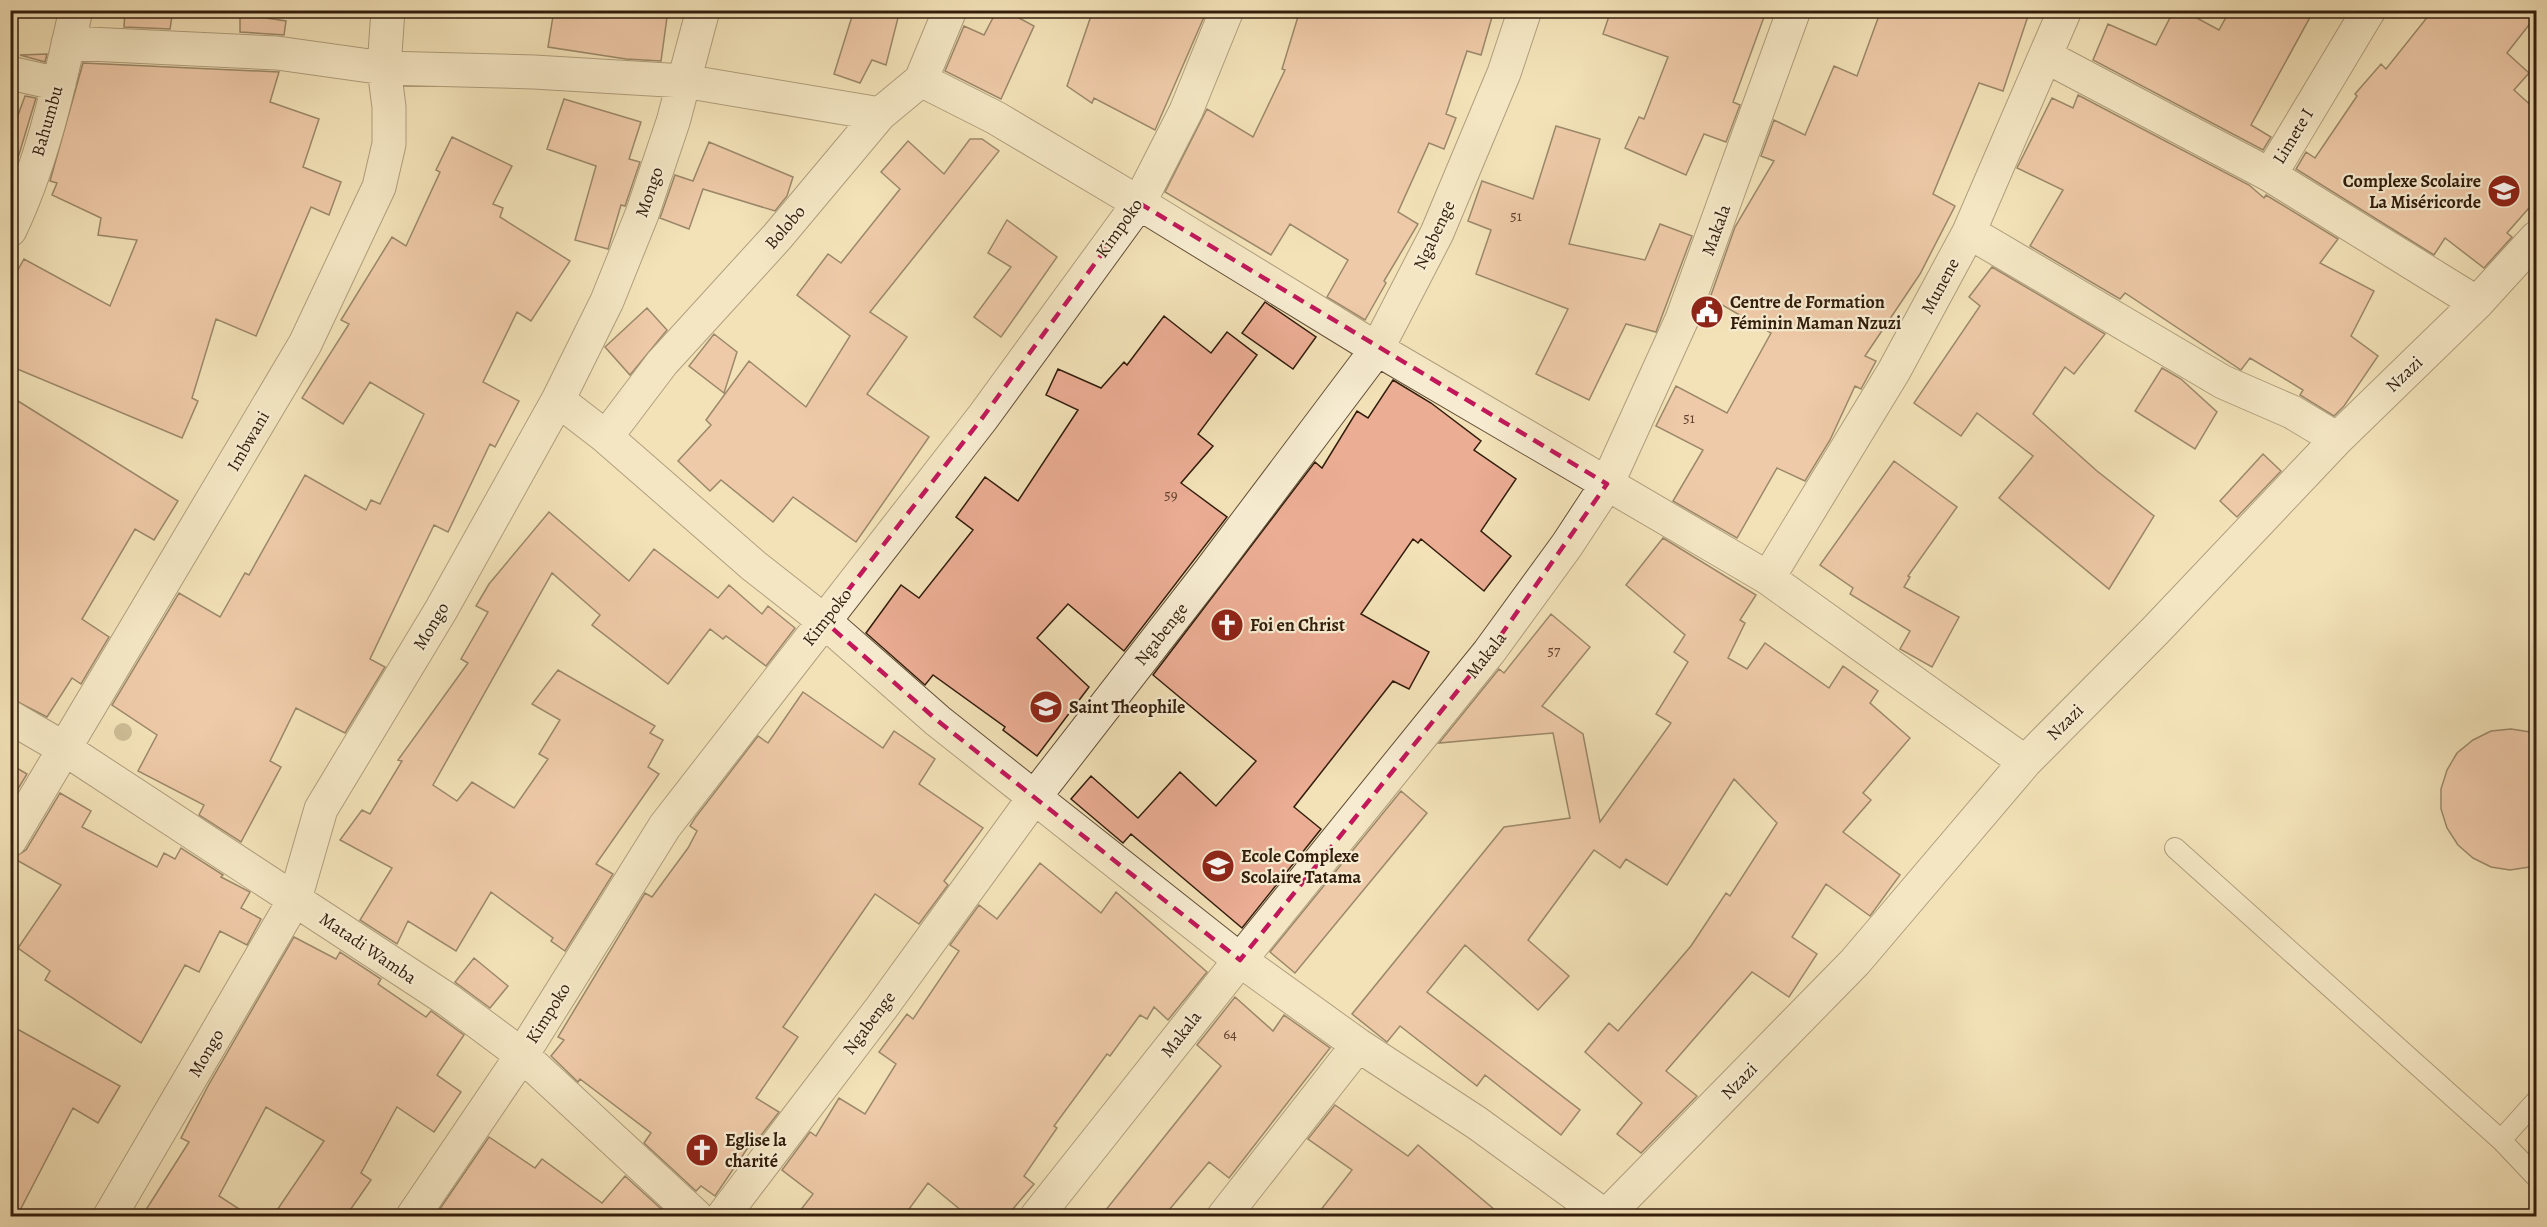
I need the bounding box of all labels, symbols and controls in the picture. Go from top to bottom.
street label: Bahumbu [25,83,69,159]
street label: Limete I [2267,104,2319,168]
street label: Mongo [629,164,669,220]
place label: Complexe Scolaire La Miséricorde [2343,169,2481,214]
school or university icon: Complexe Scolaire La Miséricorde [2486,173,2522,209]
street label: Kimpoko [1090,193,1148,262]
street label: Ngabenge [1408,196,1460,274]
street label: Bolobo [759,200,811,254]
street label: Makala [1696,200,1737,259]
house number: 51 [1510,206,1522,226]
street label: Munene [1915,254,1965,318]
place label: Centre de Formation Féminin Maman Nzuzi [1730,290,1901,335]
public building icon: Centre de Formation Féminin Maman Nzuzi [1689,294,1725,330]
street label: Nzazi [2380,350,2428,398]
street label: Imbwani [221,406,275,476]
house number: 51 [1683,408,1695,428]
house number: 59 [1164,485,1178,505]
street label: Kimpoko [797,583,857,651]
street label: Ngabenge [1129,597,1193,671]
street label: Mongo [407,598,455,654]
church icon: Foi en Christ [1209,607,1245,643]
place label: Foi en Christ [1250,613,1345,637]
street label: Makala [1460,626,1512,683]
house number: 57 [1548,641,1561,661]
school or university icon: Saint Theophile [1028,689,1064,725]
place label: Saint Theophile [1069,695,1185,719]
street label: Nzazi [2041,698,2089,746]
place label: Ecole Complexe Scolaire Tatama [1241,844,1362,889]
school or university icon: Ecole Complexe Scolaire Tatama [1200,848,1236,884]
street label: Matadi Wamba [315,907,422,990]
street label: Kimpoko [520,978,576,1048]
street label: Ngabenge [837,986,901,1060]
street label: Makala [1155,1005,1207,1062]
house number: 64 [1223,1024,1237,1044]
street label: Mongo [183,1025,229,1081]
street label: Nzazi [1715,1057,1763,1105]
place label: Eglise la charité [725,1128,787,1173]
church icon: Eglise la charité [684,1132,720,1168]

